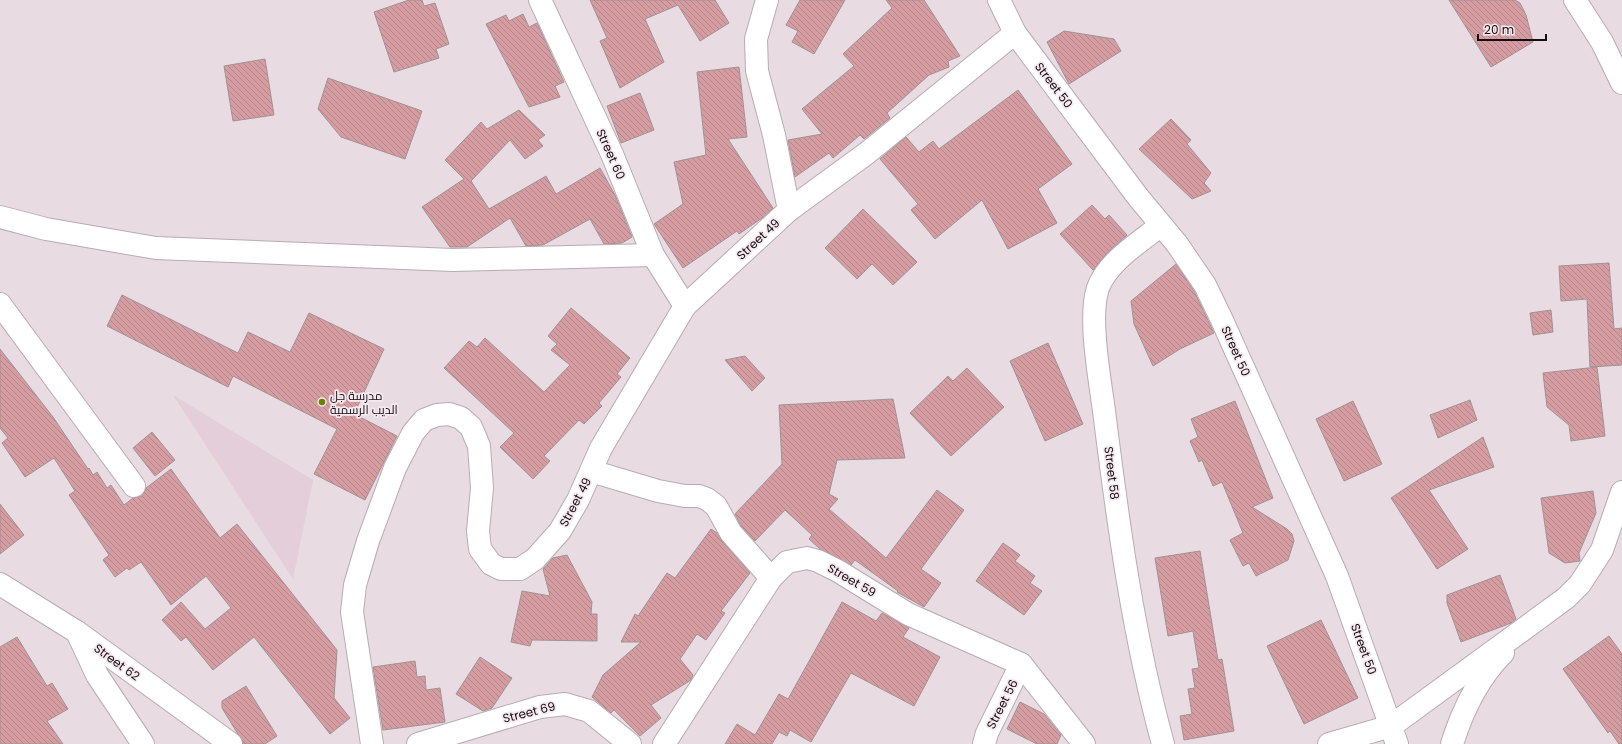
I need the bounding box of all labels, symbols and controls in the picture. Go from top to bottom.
scale bar [1478,16,1546,42]
text: 20 m [1484,21,1514,38]
street label: Street 50 [1031,59,1077,111]
street label: Street 60 [592,126,630,182]
street label: Street 49 [733,215,783,263]
street label: Street 50 [1217,323,1255,379]
place label: مدرسة جل الديب الرسمية [330,387,398,418]
marker: مدرسة جل الديب الرسمية [317,397,327,407]
street label: Street 58 [1100,445,1124,501]
street label: Street 49 [555,474,595,530]
street label: Street 59 [825,559,879,601]
street label: Street 50 [1347,621,1381,677]
street label: Street 62 [91,640,143,684]
street label: Street 56 [982,676,1022,732]
street label: Street 69 [501,697,557,727]

